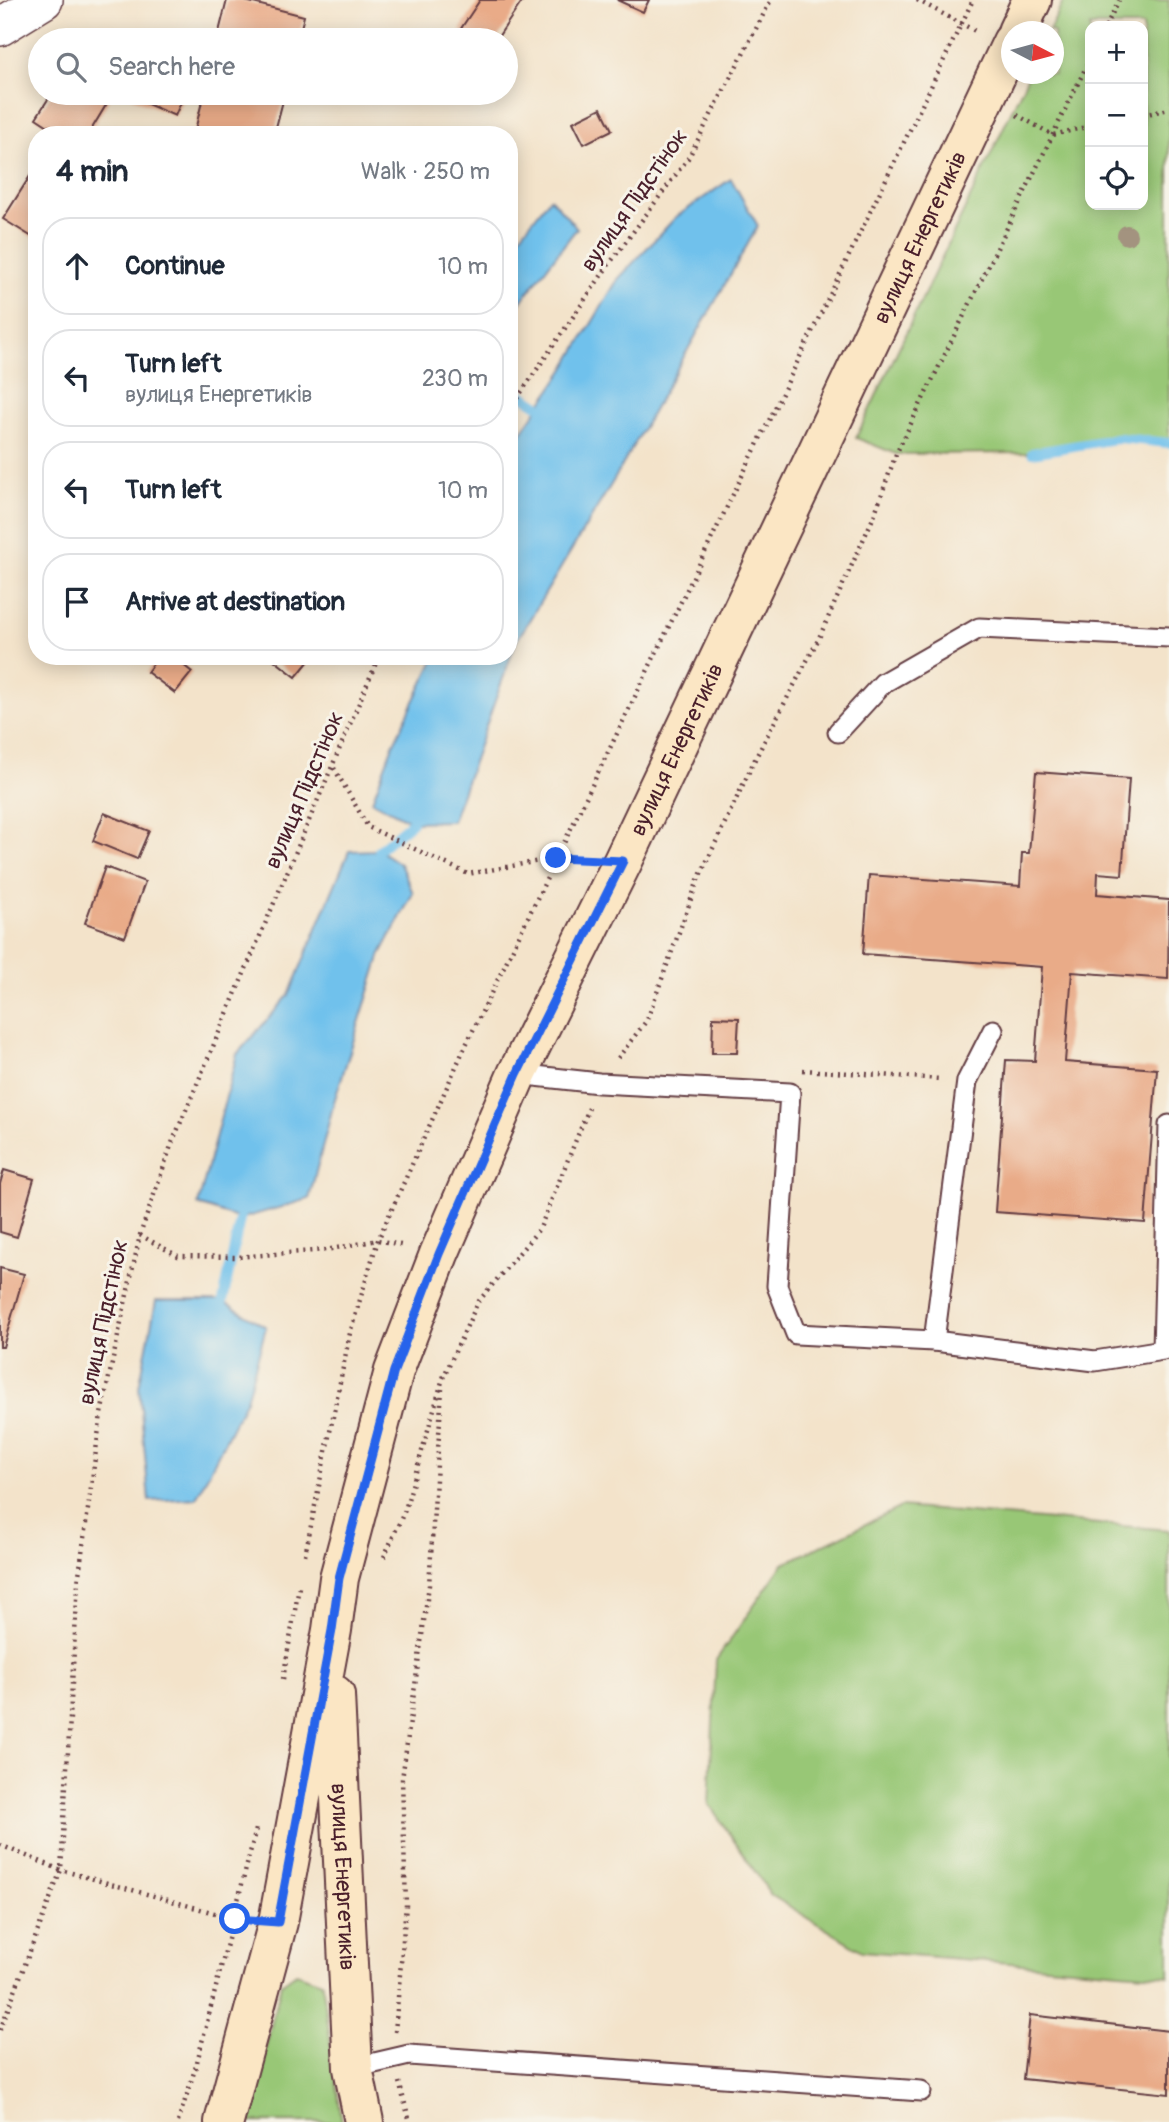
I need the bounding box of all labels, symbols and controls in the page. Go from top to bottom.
north arrow [1001,21,1064,84]
map controls [1085,21,1148,210]
button: + [1085,21,1148,84]
search box [28,28,518,105]
icon: search [52,48,90,86]
text: Search here [108,51,235,83]
button: − [1085,84,1148,147]
street label: вулиця Підстінок [574,123,694,277]
street label: вулиця Енергетиків [866,146,973,328]
button: locate [1085,147,1148,210]
text: 4 min [56,153,129,190]
text: Walk · 250 m [361,157,490,186]
icon: ahead [58,247,96,285]
text: Continue [125,250,225,282]
text: 10 m [438,252,488,281]
text: Turn left [125,348,221,380]
icon: left [58,359,96,397]
text: 230 m [422,364,488,393]
text: вулиця Енергетиків [125,380,313,409]
icon: left [58,471,96,509]
text: Turn left [125,474,221,506]
text: 10 m [438,476,488,505]
icon: arrive [58,583,96,621]
text: Arrive at destination [125,586,345,618]
street label: вулиця Енергетиків [623,658,729,840]
street label: вулиця Підстінок [258,707,350,873]
route end [540,842,571,873]
street label: вулиця Підстінок [71,1237,135,1407]
street label: вулиця Енергетиків [325,1782,363,1971]
route start [219,1903,250,1934]

